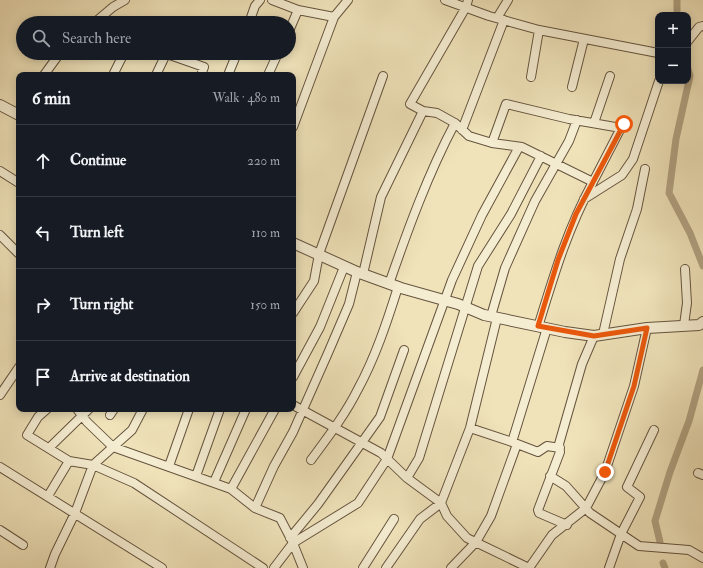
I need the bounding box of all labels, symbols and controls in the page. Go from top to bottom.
map controls [655,12,691,84]
button: + [655,12,691,48]
search box [16,16,296,60]
icon: search [30,27,52,49]
text: Search here [62,29,131,48]
button: − [655,48,691,84]
text: 6 min [32,88,71,109]
text: Walk · 480 m [212,90,280,106]
route start [615,115,633,133]
icon: ahead [32,150,54,172]
text: Continue [70,151,126,170]
text: 220 m [247,153,280,169]
icon: left [32,222,54,244]
text: Turn left [70,223,124,242]
text: 110 m [251,225,280,241]
icon: right [32,294,54,316]
text: Turn right [70,295,133,314]
text: 150 m [250,297,280,313]
icon: arrive [32,366,54,388]
text: Arrive at destination [70,367,190,386]
route end [596,463,614,481]

